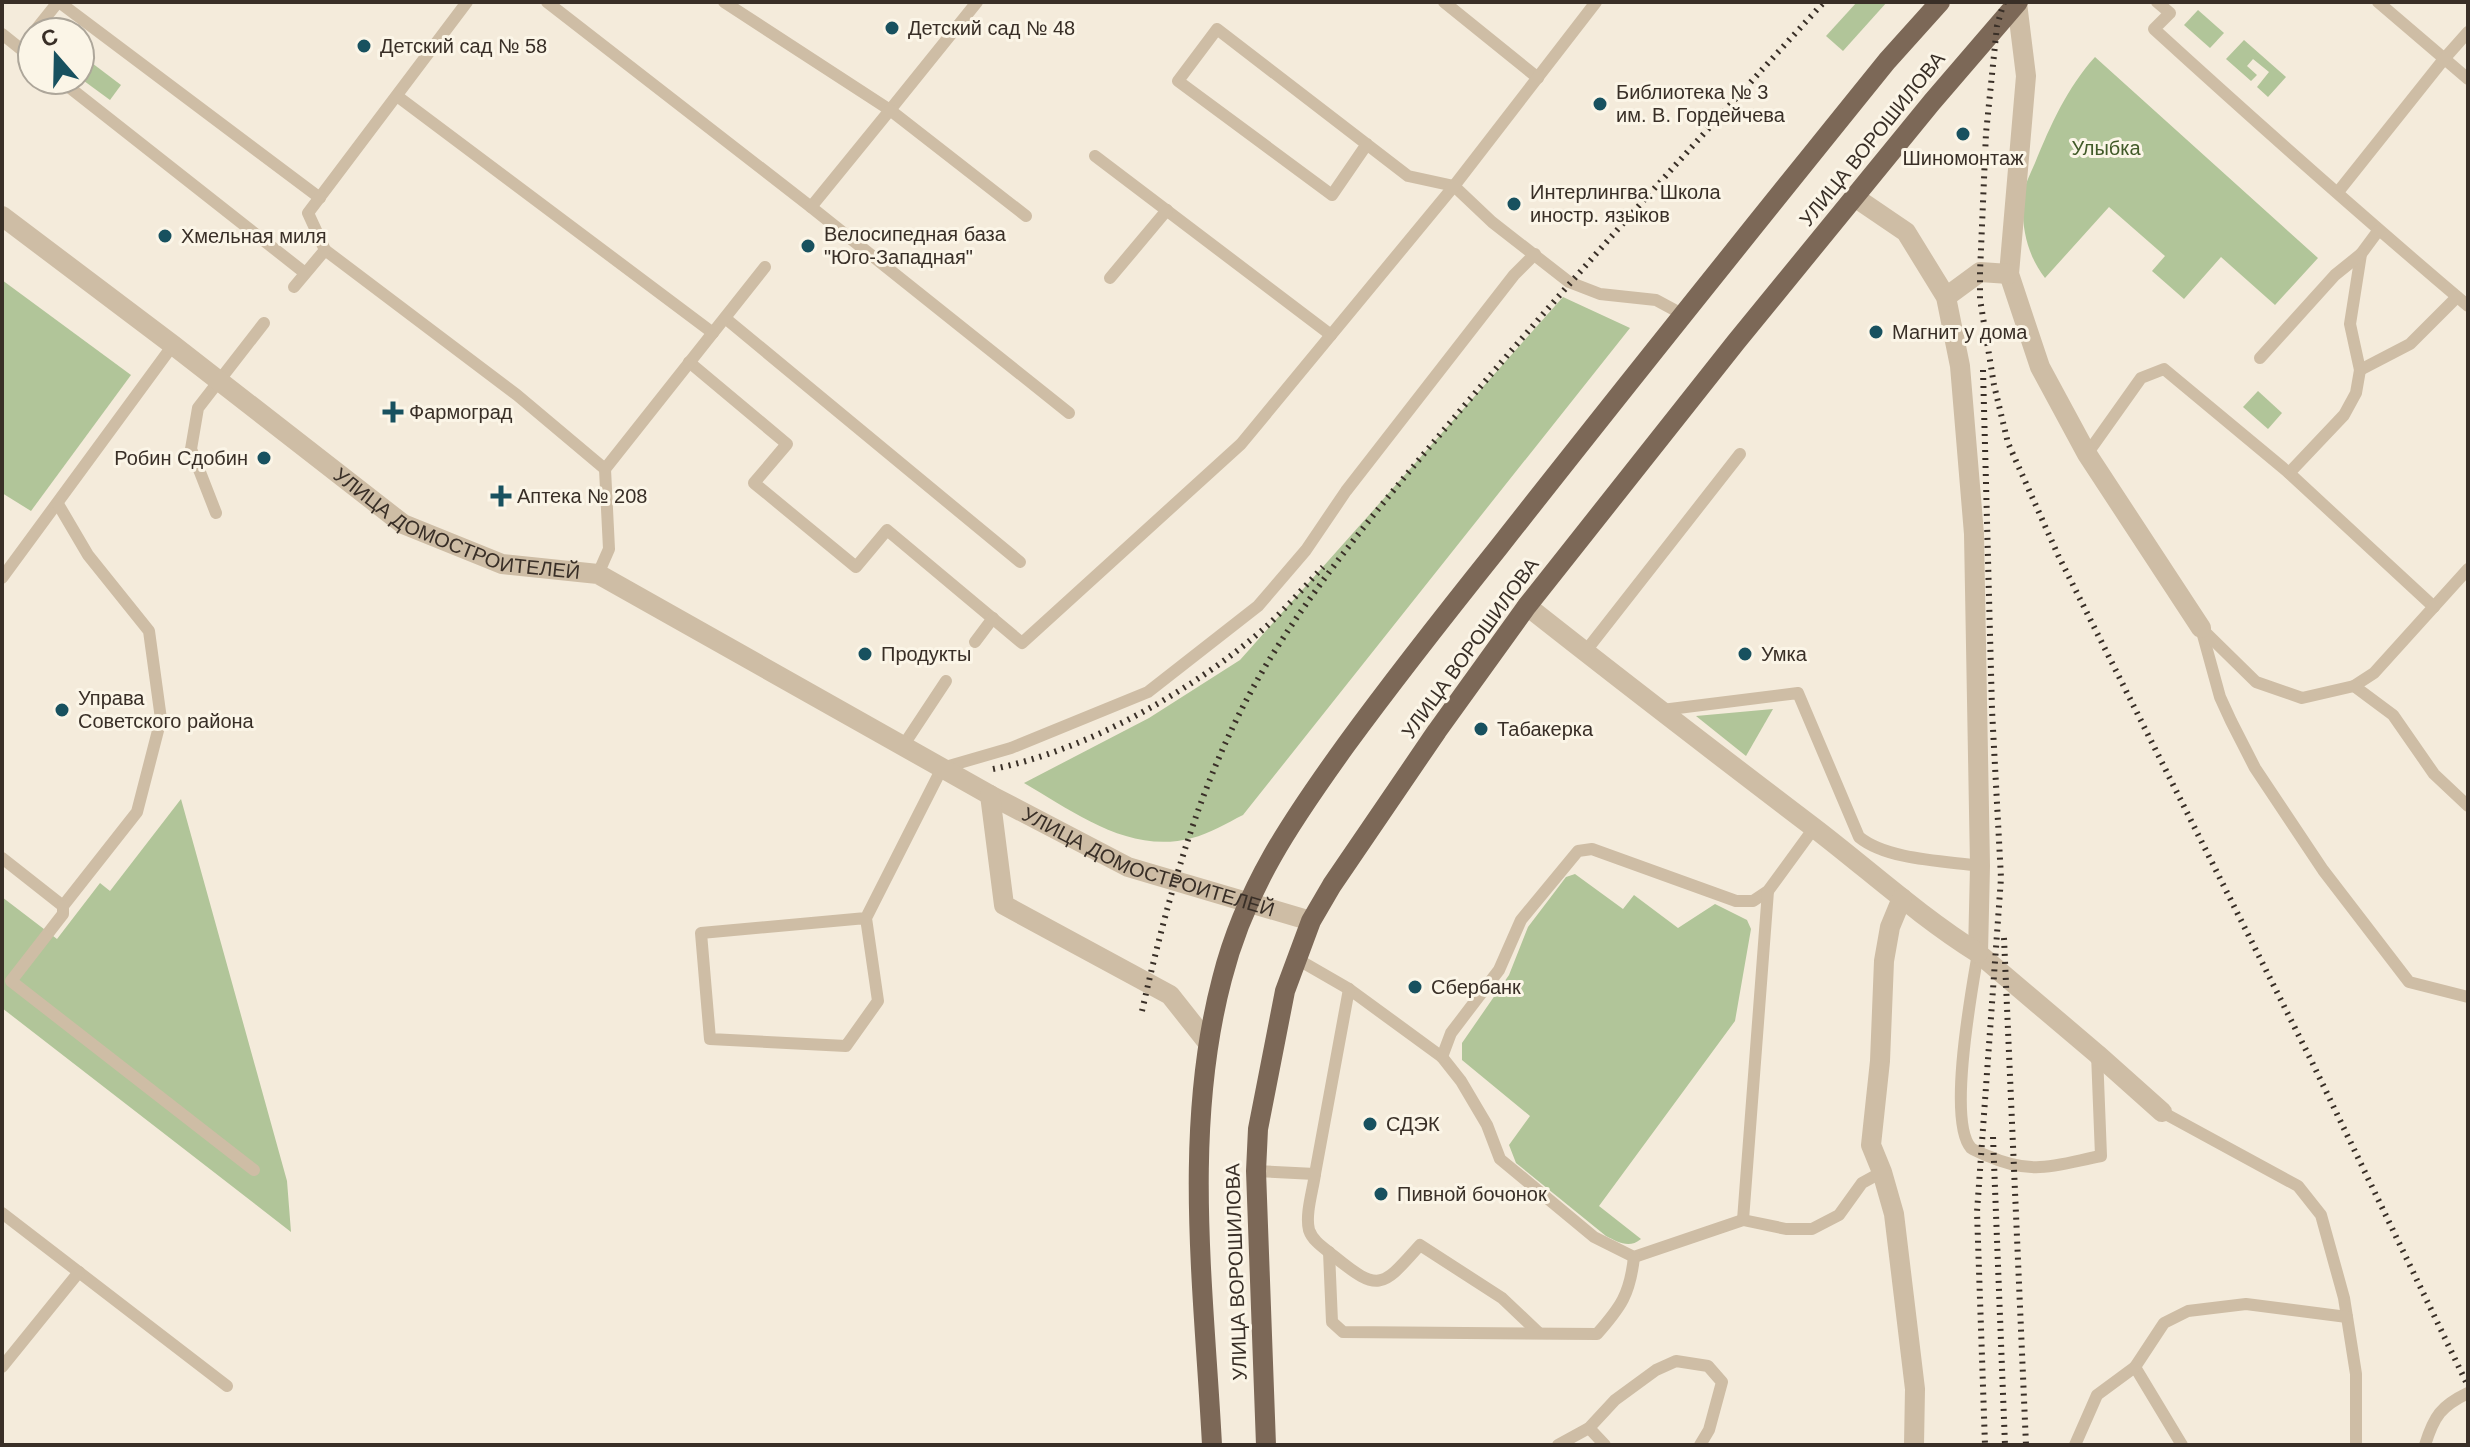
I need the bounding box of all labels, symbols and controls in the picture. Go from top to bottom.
north arrow [16,16,96,96]
place label: Детский сад № 48 [908,17,1075,39]
marker: Детский сад № 48 [883,19,901,37]
text: С [38,23,61,52]
place label: Детский сад № 58 [380,35,547,57]
marker: Детский сад № 58 [355,37,373,55]
street label: УЛИЦА ВОРОШИЛОВА [1795,47,1949,230]
place label: Библиотека № 3 им. В. Гордейчева [1616,81,1786,126]
marker: Библиотека № 3 им. В. Гордейчева [1591,95,1609,113]
marker: Шиномонтаж [1954,125,1972,143]
park label: Улыбка [2071,137,2141,159]
place label: Шиномонтаж [1902,147,2024,169]
place label: Интерлингва. Школа иностр. языков [1530,181,1721,226]
marker: Интерлингва. Школа иностр. языков [1505,195,1523,213]
place label: Велосипедная база "Юго-Западная" [824,223,1007,268]
place label: Хмельная миля [181,225,327,247]
marker: Хмельная миля [156,227,174,245]
marker: Велосипедная база "Юго-Западная" [799,237,817,255]
place label: Магнит у дома [1892,321,2028,343]
marker: Магнит у дома [1867,323,1885,341]
place label: Фармоград [409,401,513,423]
marker: Фармоград [384,403,402,421]
place label: Робин Сдобин [114,447,248,469]
marker: Робин Сдобин [255,449,273,467]
street label: УЛИЦА ДОМОСТРОИТЕЛЕЙ [330,463,581,583]
place label: Аптека № 208 [517,485,647,507]
marker: Аптека № 208 [492,487,510,505]
street label: УЛИЦА ВОРОШИЛОВА [1397,553,1543,742]
place label: Продукты [881,643,971,665]
place label: Умка [1761,643,1808,665]
marker: Продукты [856,645,874,663]
marker: Умка [1736,645,1754,663]
place label: Управа Советского района [78,687,255,732]
marker: Управа Советского района [53,701,71,719]
place label: Табакерка [1497,718,1594,740]
marker: Табакерка [1472,720,1490,738]
street label: УЛИЦА ДОМОСТРОИТЕЛЕЙ [1019,803,1277,921]
place label: Сбербанк [1431,976,1521,998]
marker: Сбербанк [1406,978,1424,996]
place label: СДЭК [1386,1113,1440,1135]
marker: СДЭК [1361,1115,1379,1133]
street label: УЛИЦА ВОРОШИЛОВА [1221,1162,1251,1381]
place label: Пивной бочонок [1397,1183,1547,1205]
marker: Пивной бочонок [1372,1185,1390,1203]

